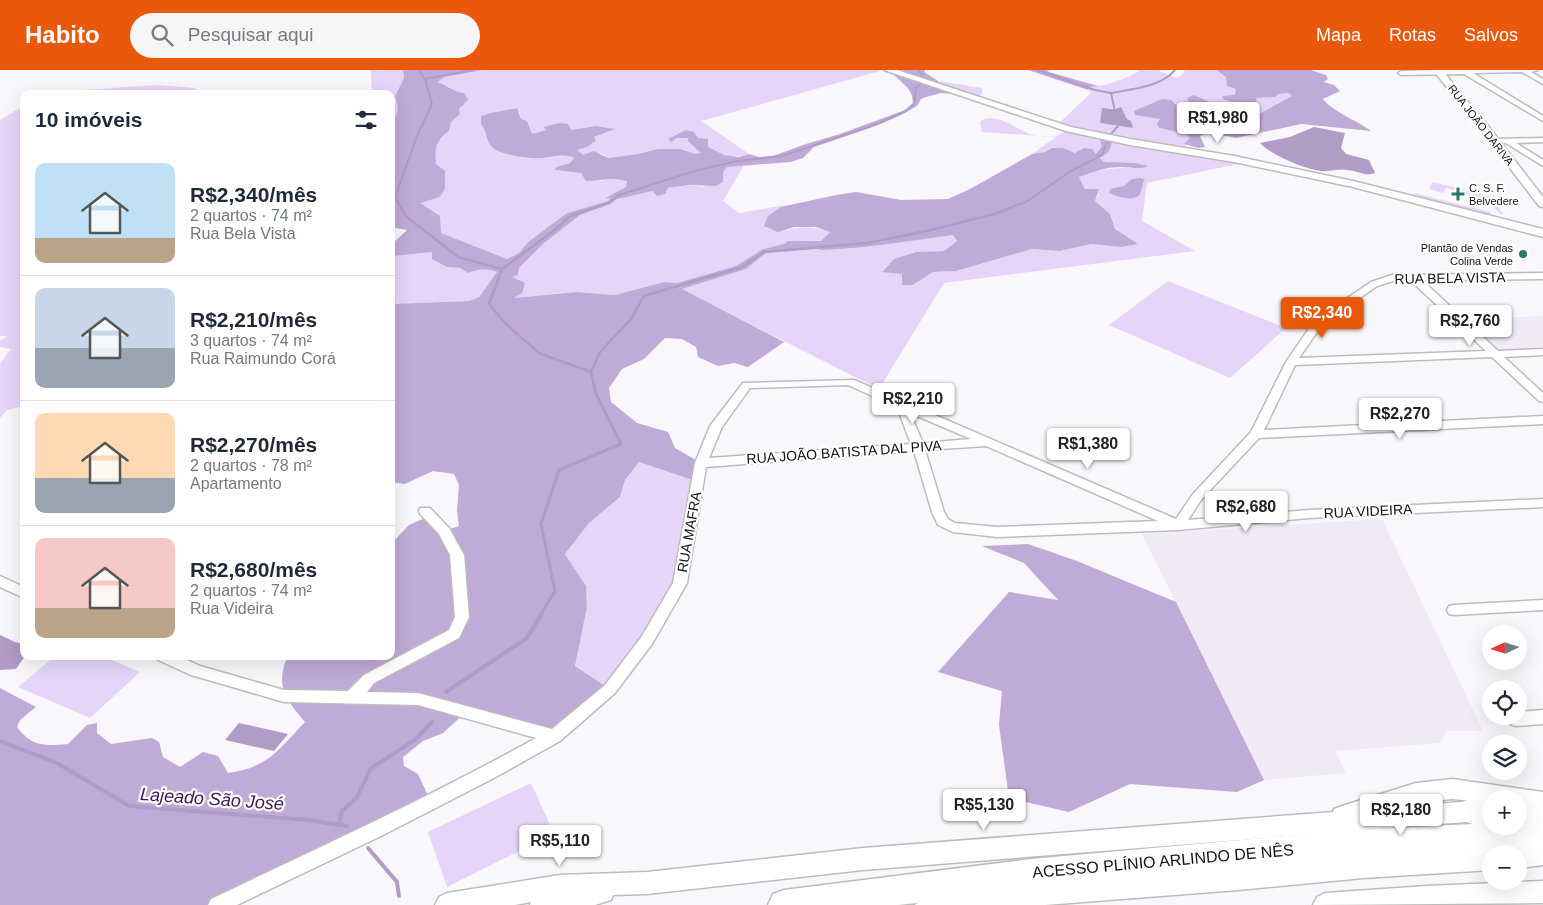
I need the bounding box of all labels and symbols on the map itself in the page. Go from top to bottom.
street label: RUA JOÃO DARIVA [1446,82,1517,168]
pin: R$1,980 [1172,102,1264,144]
place label: C. S. F. Belvedere [1469,182,1519,207]
marker: C. S. F. Belvedere [1451,187,1465,201]
place label: Plantão de Vendas Colina Verde [1421,242,1513,267]
marker: Plantão de Vendas Colina Verde [1517,248,1529,260]
street label: RUA BELA VISTA [1394,269,1506,287]
pin: R$2,340 [1276,296,1368,339]
pin: R$2,760 [1424,304,1516,347]
pin: R$2,210 [867,382,959,425]
pin: R$2,270 [1354,398,1446,440]
pin: R$1,380 [1042,428,1134,470]
street label: RUA JOÃO BATISTA DAL PIVA [746,437,943,467]
street label: RUA MAFRA [674,490,704,574]
pin: R$2,680 [1200,490,1292,533]
street label: RUA VIDEIRA [1323,501,1413,521]
north arrow [1482,625,1528,670]
water label: Lajeado São José [139,784,285,814]
pin: R$5,130 [938,788,1030,831]
pin: R$2,180 [1355,794,1447,836]
pin: R$5,110 [514,824,606,867]
street label: ACESSO PLÍNIO ARLINDO DE NÊS [1032,840,1294,881]

